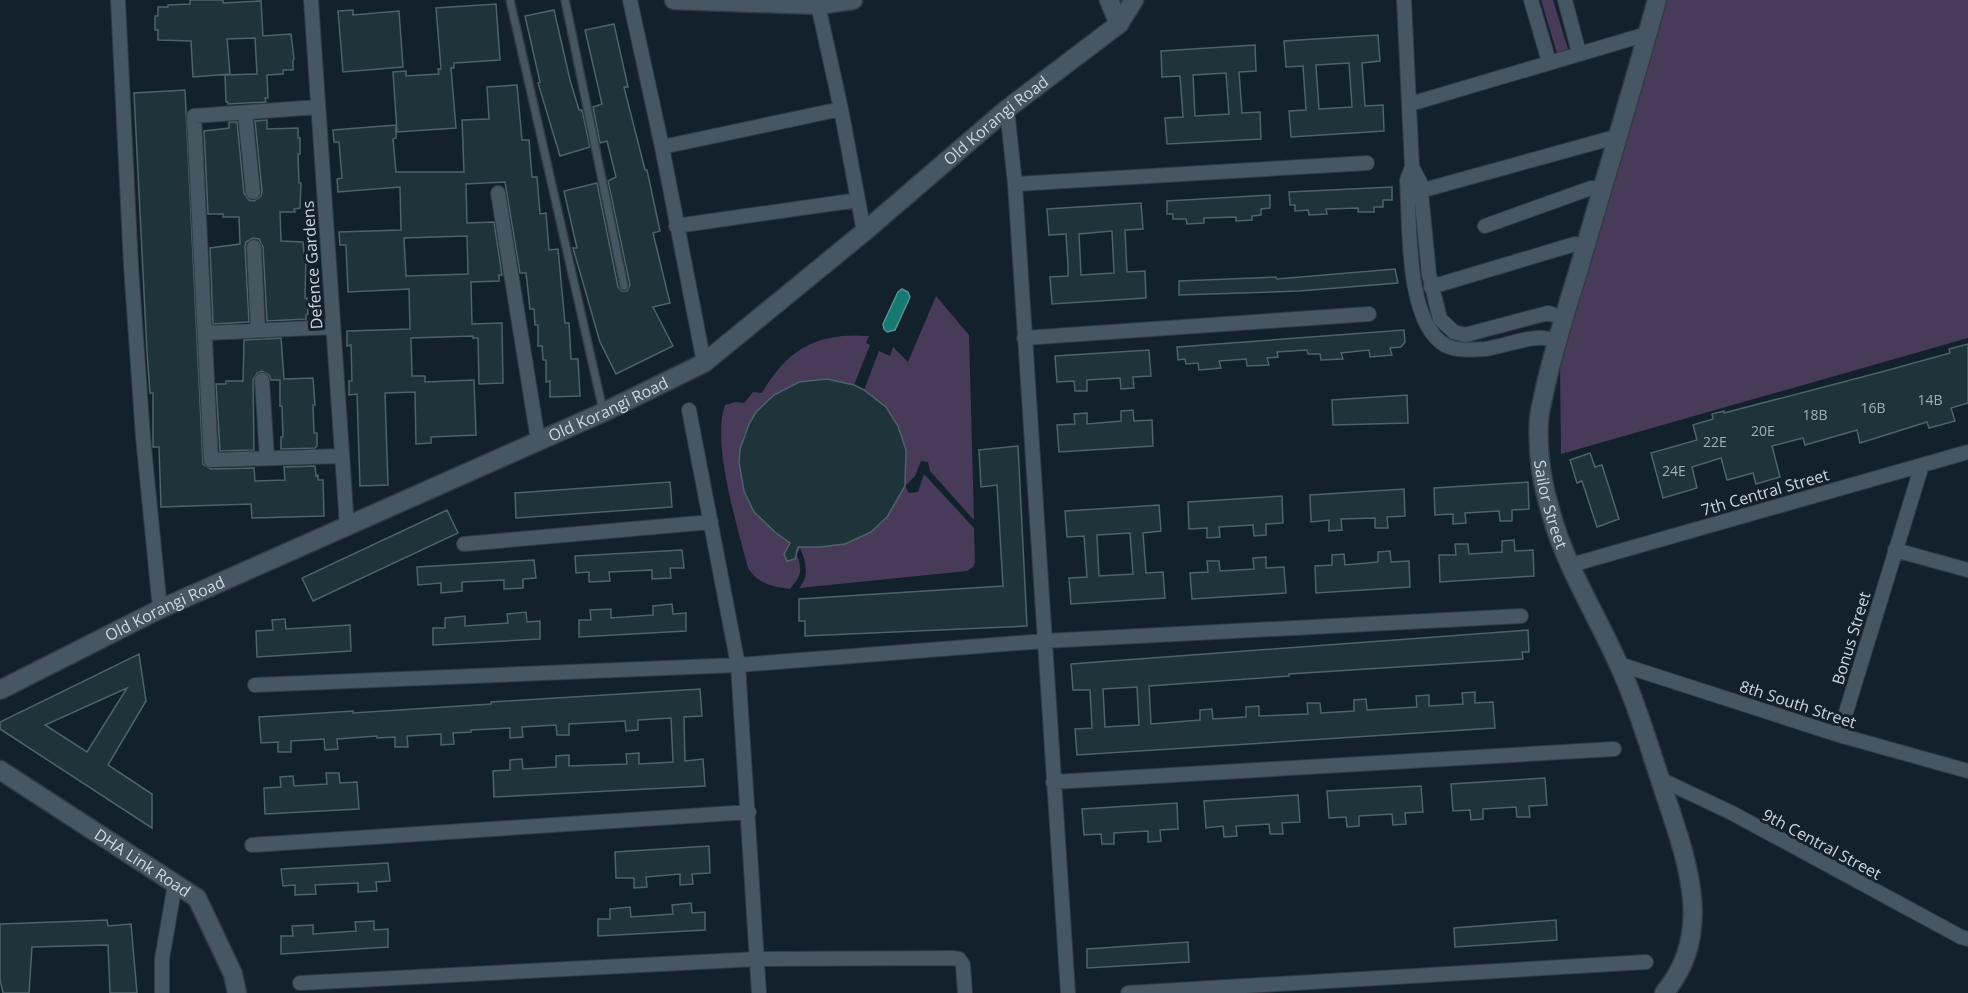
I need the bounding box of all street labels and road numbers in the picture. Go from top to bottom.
street label: Old Korangi Road [938,70,1053,170]
street label: Defence Gardens [297,200,327,330]
street label: Old Korangi Road [545,371,672,446]
street label: Sailor Street [1529,459,1573,552]
street label: 7th Central Street [1699,463,1832,521]
street label: Old Korangi Road [101,571,228,646]
street label: Bonus Street [1826,589,1876,687]
street label: 8th South Street [1737,675,1859,733]
street label: 9th Central Street [1759,803,1886,885]
street label: DHA Link Road [90,823,195,902]

